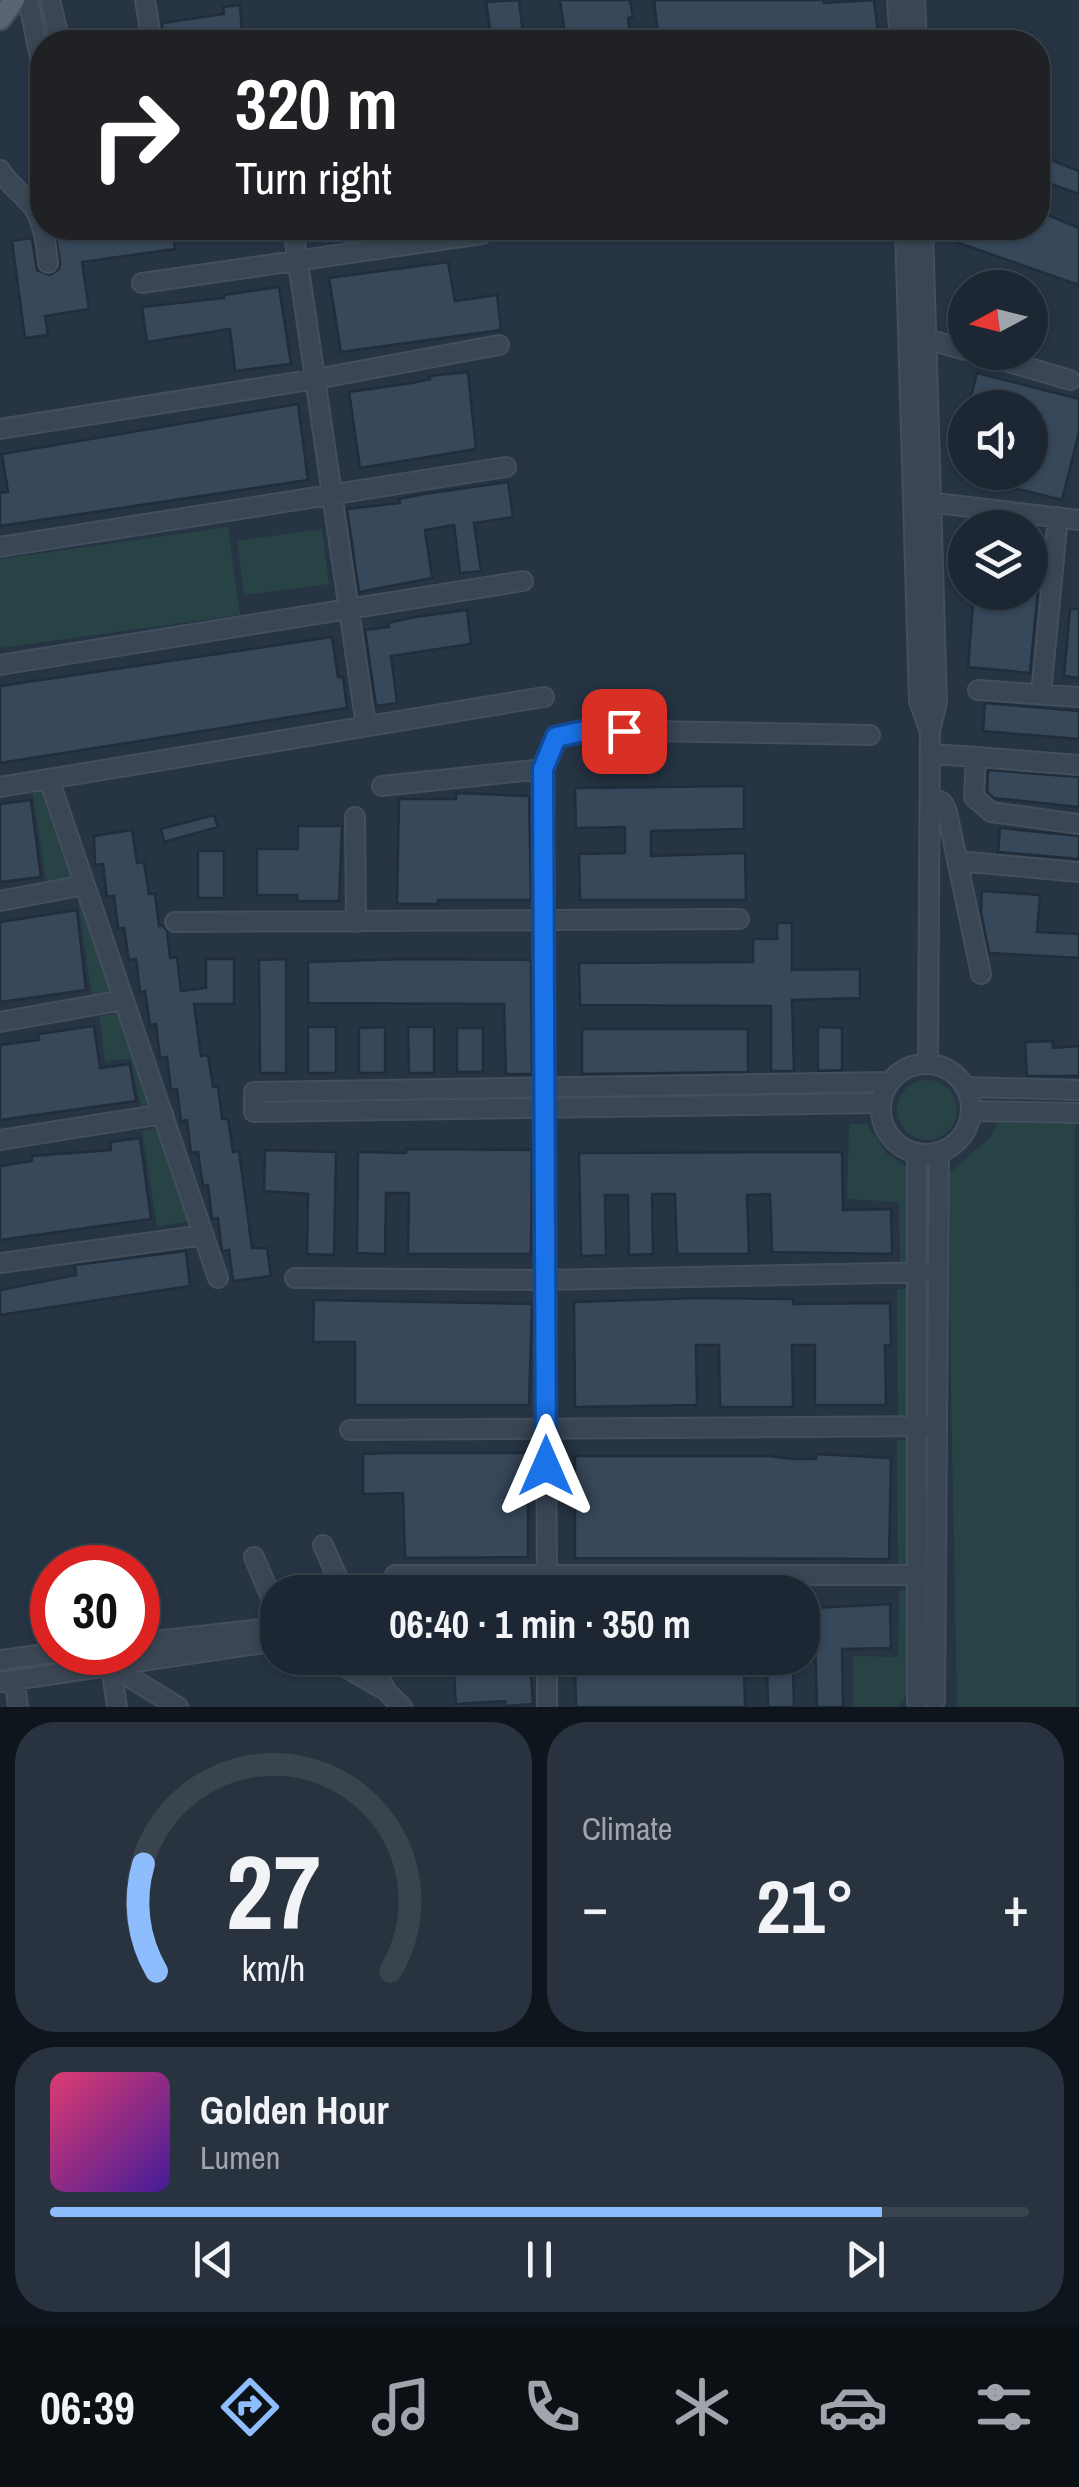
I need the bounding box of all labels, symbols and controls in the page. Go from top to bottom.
text: 320 m [235,57,398,151]
icon: right [70,70,200,200]
text: Turn right [235,147,392,208]
north arrow [948,270,1048,370]
map controls [948,270,1048,610]
button: sound [948,390,1048,490]
button: layers [948,510,1048,610]
pin [582,689,667,774]
icon: arrive [597,704,652,759]
position arrow [494,1414,598,1518]
speed limit sign: 30 [30,1545,160,1675]
text: 06:40 · 1 min · 350 m [389,1599,691,1650]
text: Climate [582,1807,672,1850]
text: 27 [226,1821,321,1961]
text: 21° [756,1855,855,1956]
text: − [582,1869,608,1943]
text: + [1003,1869,1029,1943]
text: km/h [242,1944,305,1992]
text: Golden Hour [200,2085,389,2136]
text: Lumen [200,2136,280,2179]
icon: previous [186,2232,241,2287]
icon: pause [512,2232,567,2287]
icon: next [838,2232,893,2287]
icon: directions [215,2372,285,2442]
icon: music [366,2372,436,2442]
icon: phone [517,2372,587,2442]
icon: climate [667,2372,737,2442]
icon: car [818,2372,888,2442]
icon: filters [969,2372,1039,2442]
text: 06:39 [40,2377,135,2438]

